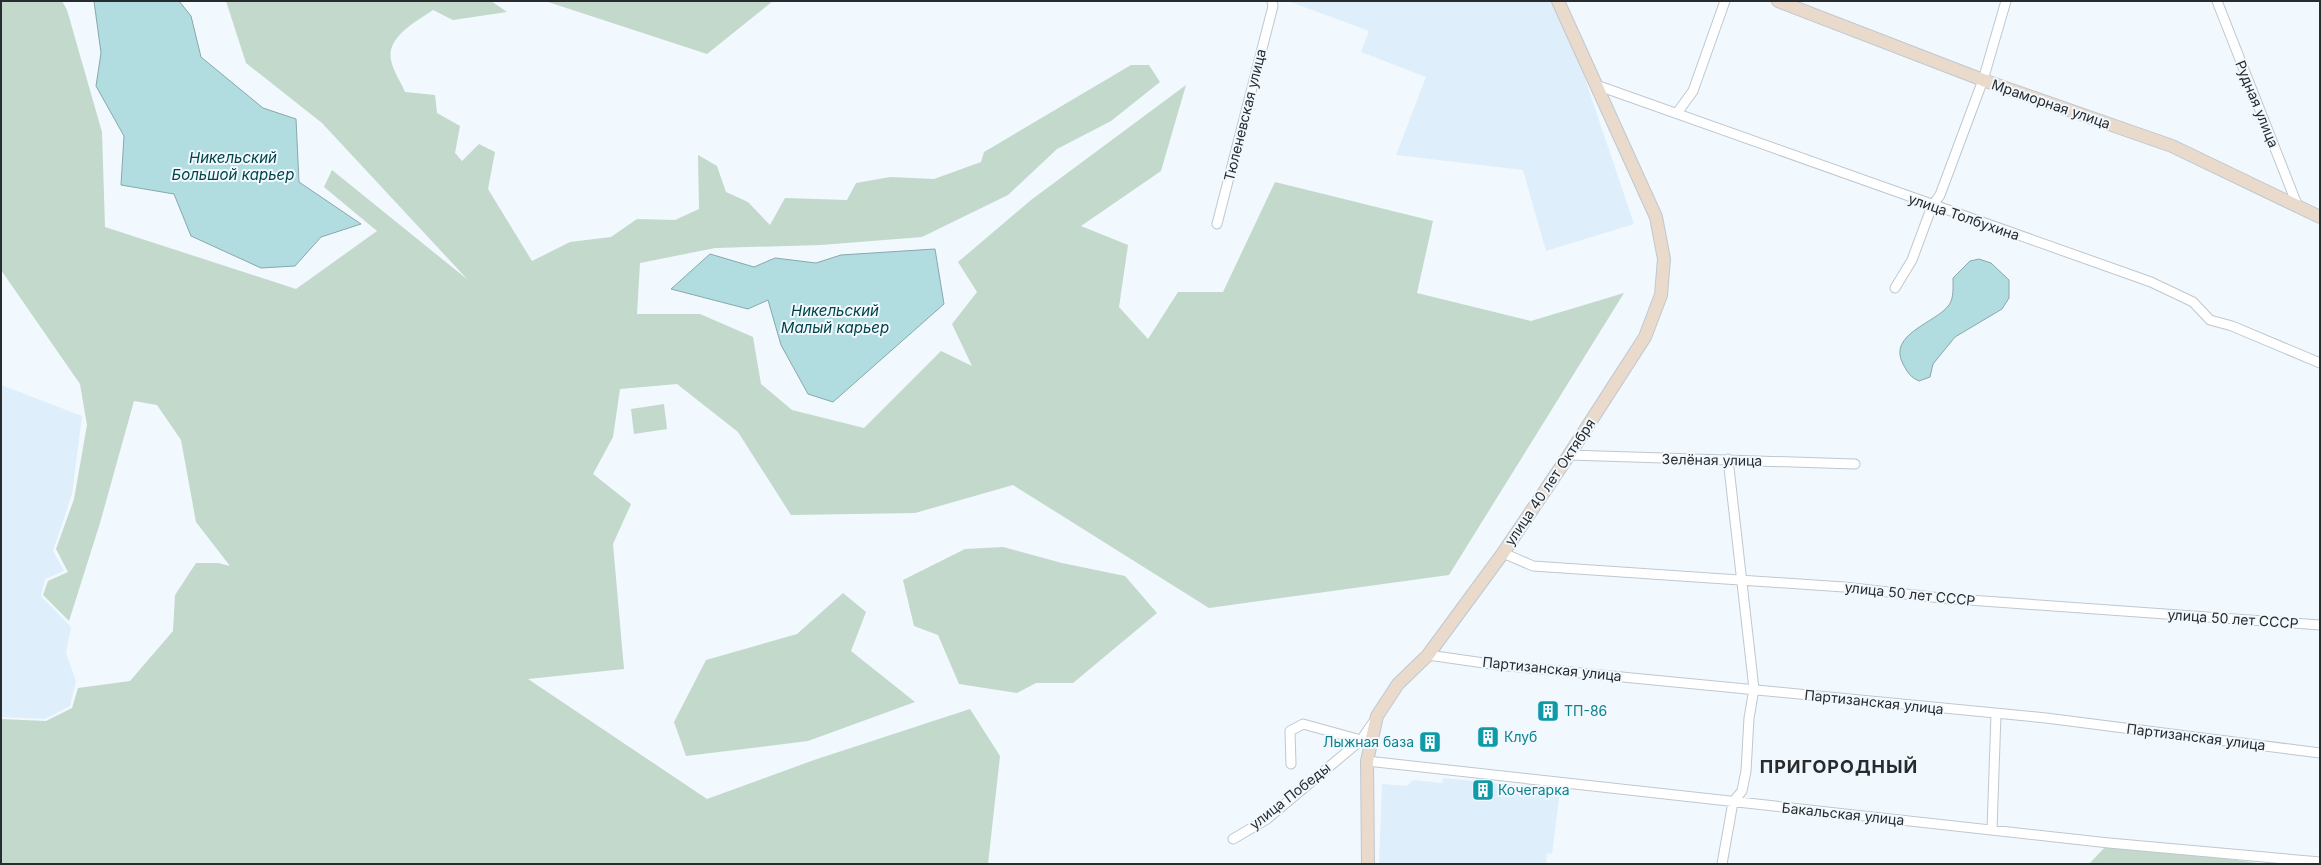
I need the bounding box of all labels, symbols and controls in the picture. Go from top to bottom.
street label: Тюленевская улица [1220,47,1269,183]
street label: Рудная улица [2232,58,2283,150]
street label: Мраморная улица [1989,75,2113,132]
water label: Никельский Большой карьер [172,148,294,184]
street label: улица Толбухина [1906,190,2022,244]
water label: Никельский Малый карьер [781,301,889,337]
street label: улица 40 лет Октября [1501,415,1598,548]
street label: Зелёная улица [1662,450,1762,469]
street label: улица 50 лет СССР [1844,578,1976,609]
street label: улица 50 лет СССР [2167,605,2299,632]
street label: Партизанская улица [1482,653,1622,684]
street label: Партизанская улица [1804,686,1944,717]
building icon: ТП-86 [1535,698,1561,724]
place label: ТП-86 [1564,702,1607,719]
street label: Партизанская улица [2126,720,2266,753]
building icon: Клуб [1475,724,1501,750]
place label: Клуб [1504,728,1537,745]
building icon: Лыжная база [1417,729,1443,755]
place label: Лыжная база [1323,733,1414,750]
district label: ПРИГОРОДНЫЙ [1760,756,1918,777]
street label: улица Победы [1246,759,1334,832]
building icon: Кочегарка [1470,777,1496,803]
place label: Кочегарка [1498,781,1570,798]
street label: Бакальская улица [1781,799,1905,828]

